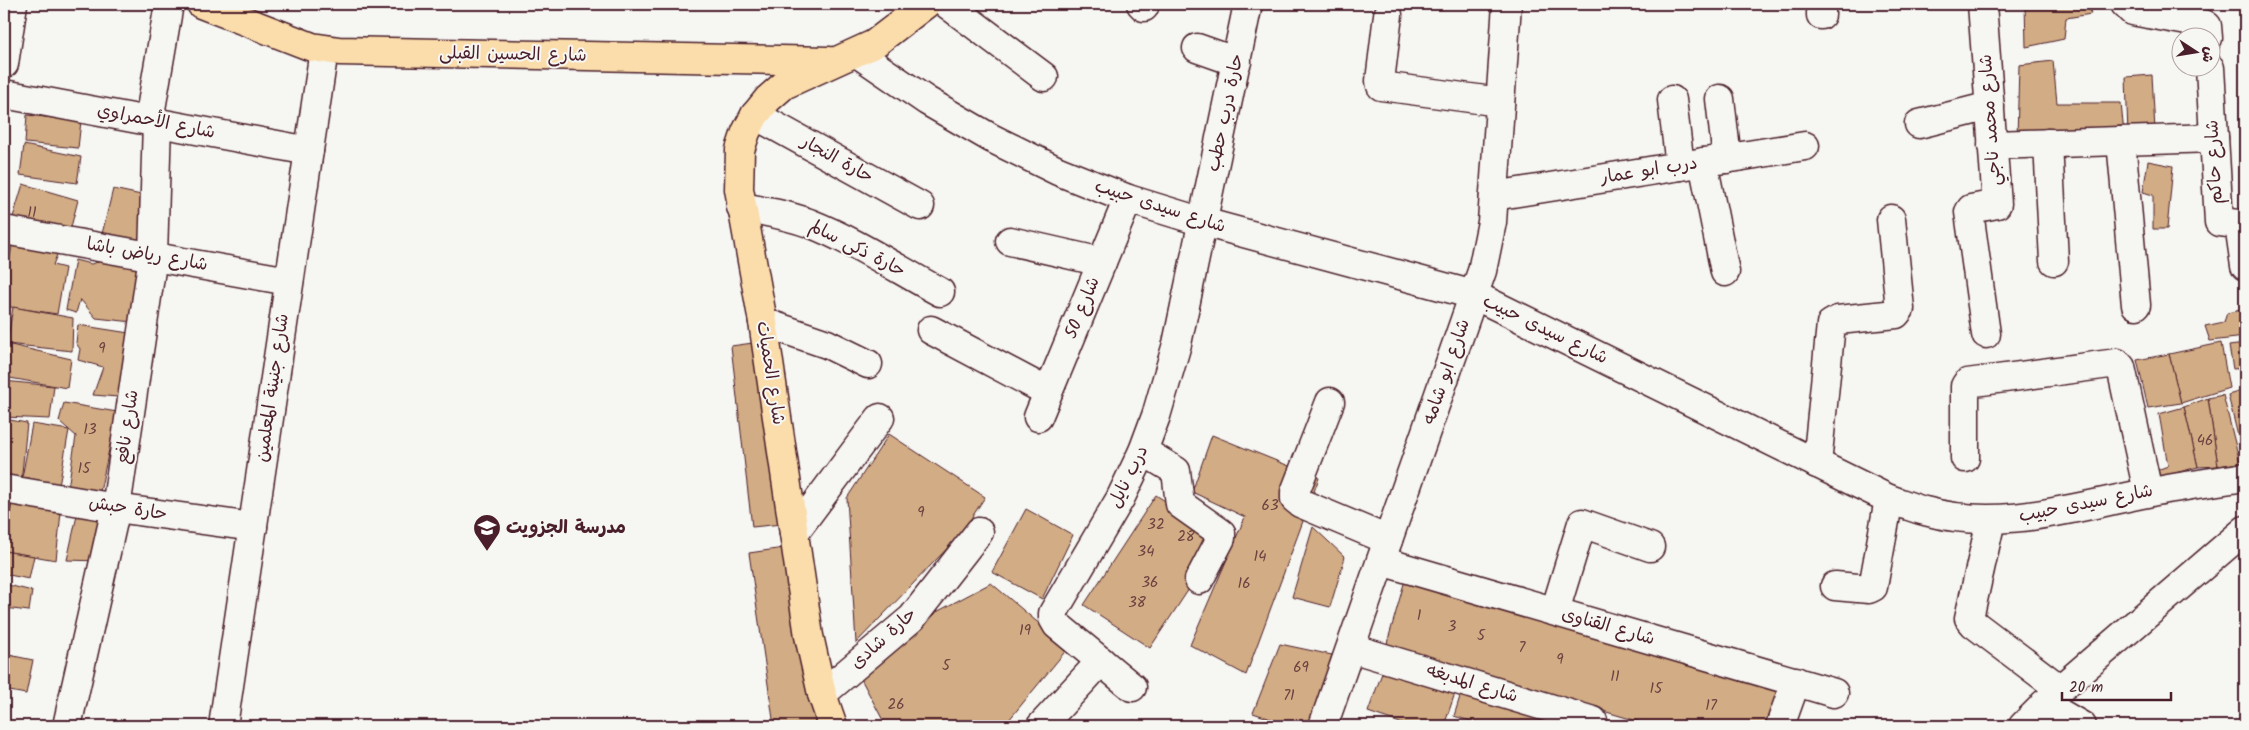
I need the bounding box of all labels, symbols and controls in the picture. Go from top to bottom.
north arrow [2172,28,2222,78]
street label: شارع الحسين القبلى [439,39,587,71]
text: ش [2195,45,2220,64]
street label: حارة درب حطب [1199,51,1253,175]
street label: شارع محمد ناجي [1972,53,2010,187]
street label: شارع الأحمراوي [95,96,217,148]
street label: شارع حاكم [2198,119,2232,205]
street label: حارة النجار [794,127,878,192]
street label: درب ابو عمار [1597,149,1700,193]
street label: شارع سيدى حبيب [1091,172,1229,242]
house number: 11 [27,201,37,225]
street label: حارة ذكى سالم [804,212,910,286]
street label: شارع رياض باشا [84,230,210,280]
street label: شارع 50 [1057,273,1109,343]
street label: شارع سيدى حبيب [1477,287,1613,373]
street label: شارع جنينة المعلمين [248,312,298,464]
street label: شارع ابو شامه [1415,315,1479,429]
street label: شارع الحميات [747,319,793,427]
house number: 9 [98,337,106,361]
street label: شارع نافع [108,388,148,466]
house number: 13 [83,418,97,442]
house number: 46 [2197,429,2213,453]
street label: درب نايل [1101,441,1157,513]
house number: 15 [78,457,91,481]
street label: شارع سيدى حبيب [2016,477,2156,531]
street label: حارة حبش [87,489,169,529]
house number: 63 [1262,494,1279,518]
house number: 9 [917,501,925,525]
school or university icon: مدرسة الجزويت [472,513,502,552]
house number: 32 [1147,513,1165,537]
place label: مدرسة الجزويت [506,514,626,543]
house number: 28 [1177,525,1196,549]
house number: 34 [1138,540,1154,564]
house number: 14 [1254,545,1266,569]
house number: 36 [1142,571,1158,595]
house number: 16 [1237,572,1251,596]
house number: 38 [1128,591,1147,615]
street label: شارع القناوى [1558,600,1658,654]
street label: حارة شادى [844,601,924,677]
house number: 1 [1417,604,1422,628]
house number: 3 [1448,615,1457,639]
house number: 19 [1019,619,1032,643]
house number: 5 [1477,624,1486,648]
house number: 7 [1519,636,1527,660]
house number: 9 [1556,648,1564,672]
house number: 5 [942,654,951,678]
house number: 69 [1293,656,1310,680]
street label: شارع المدبغه [1423,656,1521,712]
house number: 11 [1610,665,1620,689]
scale bar [2062,670,2170,702]
text: 20 m [2069,676,2103,700]
house number: 15 [1650,677,1663,701]
house number: 71 [1283,684,1295,708]
house number: 26 [887,693,905,717]
house number: 17 [1705,694,1718,718]

